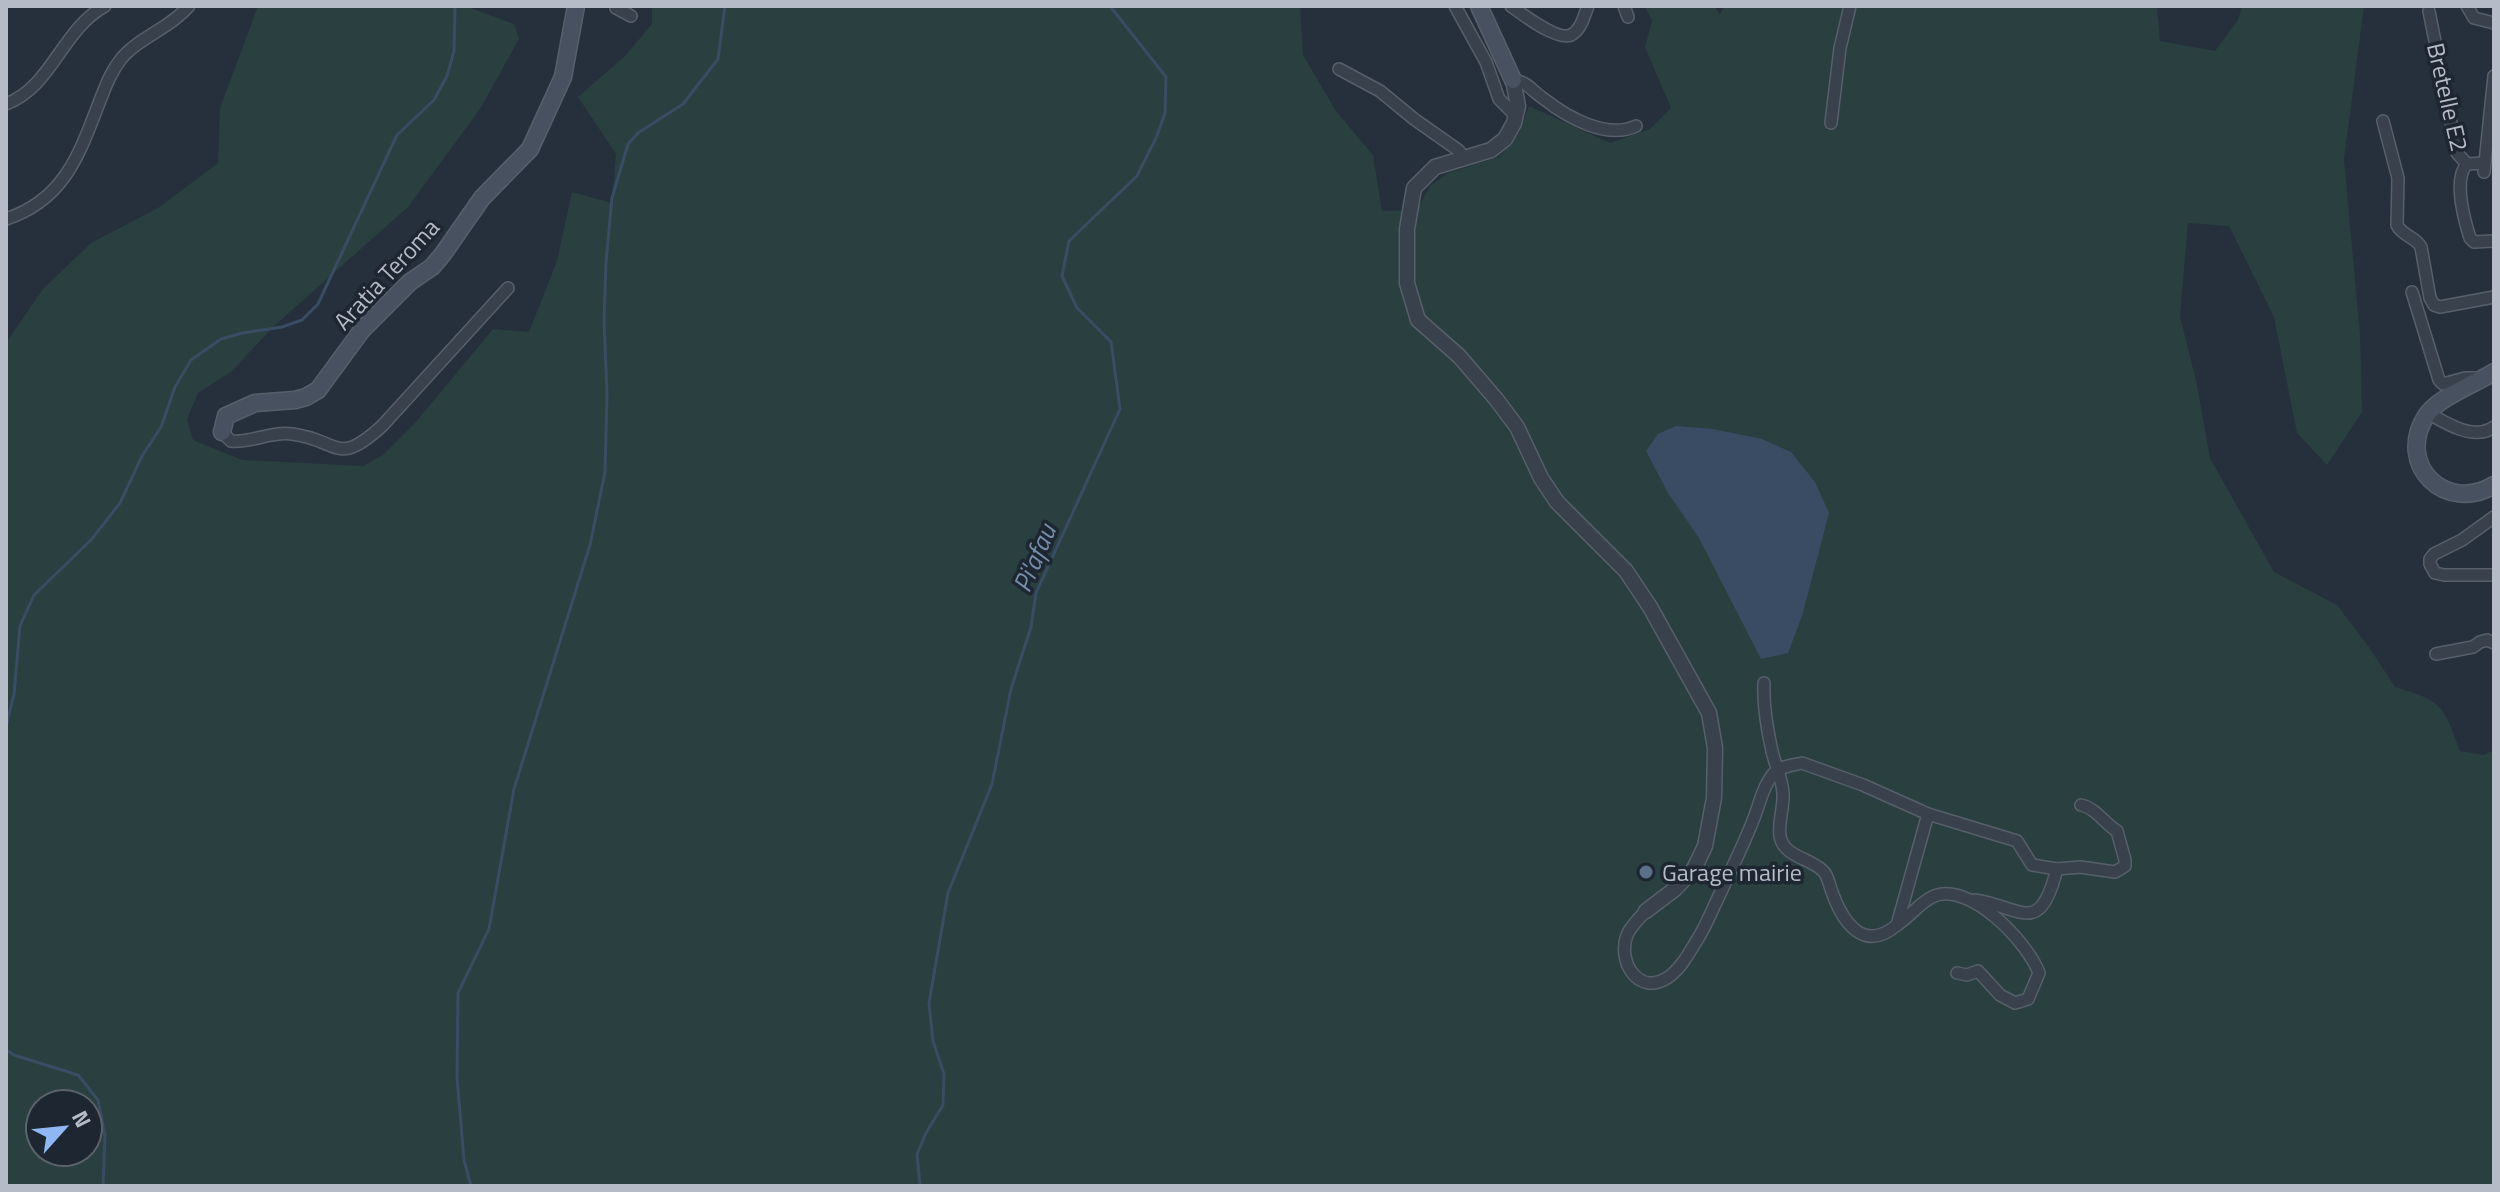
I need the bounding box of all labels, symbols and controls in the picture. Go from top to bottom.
street label: Bretelle E2 [2418,39,2478,155]
street label: Aratia Teroma [325,210,447,338]
water label: Pi'afau [1002,516,1066,598]
place label: Garage mairie [1662,854,1802,890]
marker: Garage mairie [1637,863,1655,881]
north arrow [24,1088,104,1168]
text: N [63,1104,100,1133]

